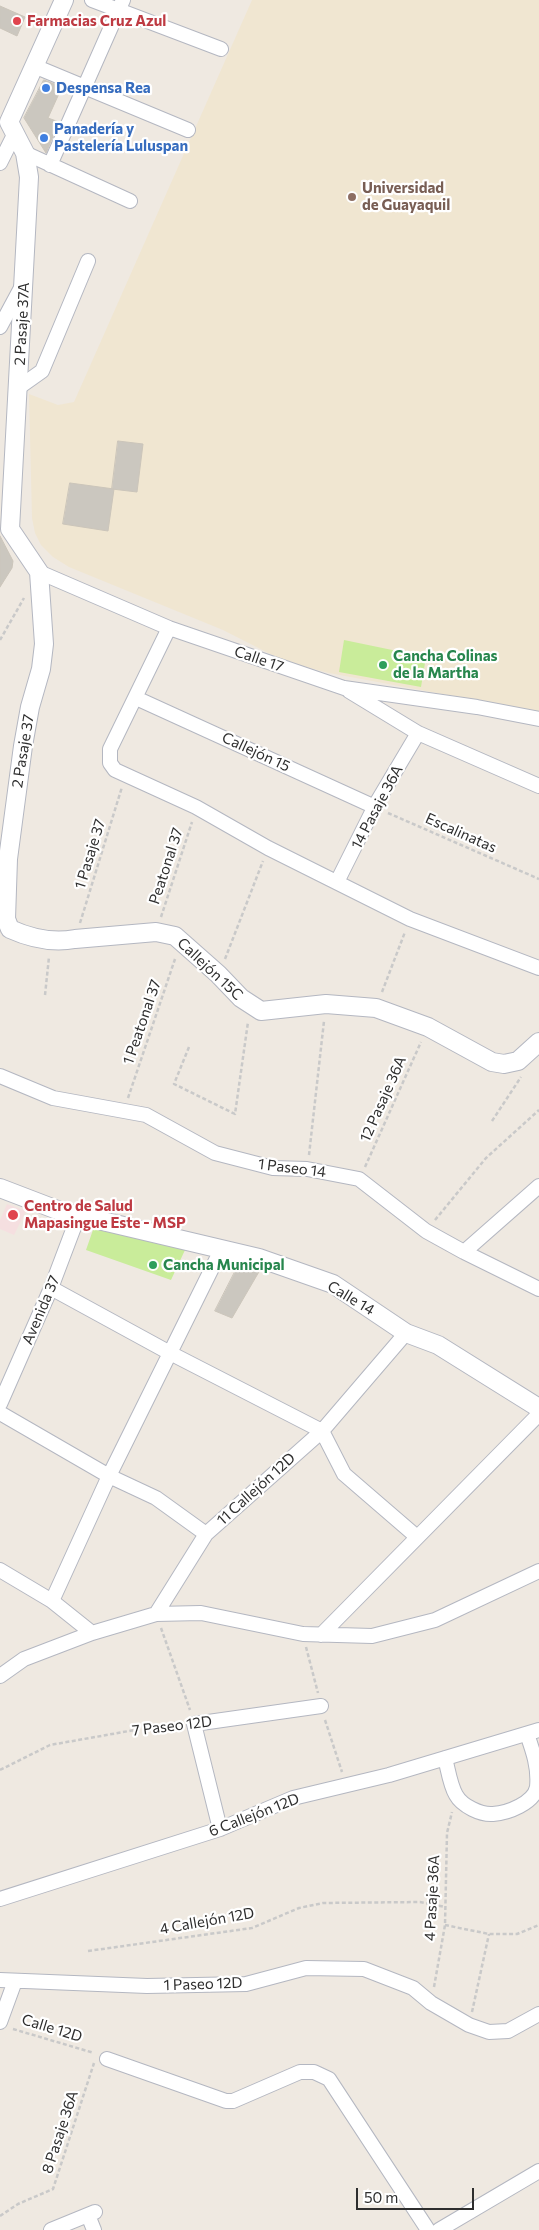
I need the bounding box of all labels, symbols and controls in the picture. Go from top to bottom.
place label: Farmacias Cruz Azul [27,12,166,30]
marker: Farmacias Cruz Azul [11,15,23,27]
place label: Despensa Rea [56,79,151,97]
marker: Despensa Rea [40,82,52,94]
place label: Panadería y Pastelería Luluspan [54,120,188,155]
marker: Panadería y Pastelería Luluspan [38,132,50,144]
place label: Universidad de Guayaquil [362,179,450,214]
marker: Universidad de Guayaquil [346,191,358,203]
street label: 2 Pasaje 37A [11,282,33,366]
street label: Calle 17 [232,642,286,676]
place label: Cancha Colinas de la Martha [393,647,498,682]
marker: Cancha Colinas de la Martha [377,659,389,671]
street label: 2 Pasaje 37 [8,713,38,789]
street label: Callejón 15 [219,728,293,776]
street label: 14 Pasaje 36A [347,762,407,852]
street label: Escalinatas [423,809,499,857]
street label: 1 Pasaje 37 [71,817,109,891]
street label: Peatonal 37 [145,825,187,907]
street label: Callejón 15C [173,934,247,1004]
street label: 1 Peatonal 37 [119,977,165,1067]
street label: 12 Pasaje 36A [356,1053,410,1145]
street label: 1 Paseo 14 [257,1155,327,1181]
place label: Centro de Salud Mapasingue Este - MSP [24,1197,186,1232]
marker: Centro de Salud Mapasingue Este - MSP [6,1208,20,1222]
place label: Cancha Municipal [163,1256,285,1274]
marker: Cancha Municipal [147,1259,159,1271]
street label: Avenida 37 [18,1273,64,1347]
street label: Calle 14 [324,1277,378,1319]
street label: 11 Callejón 12D [213,1449,299,1529]
street label: 7 Paseo 12D [131,1712,213,1740]
street label: 6 Callejón 12D [206,1789,302,1841]
street label: 4 Pasaje 36A [421,1855,443,1941]
street label: 4 Callejón 12D [158,1904,256,1938]
street label: 1 Paseo 12D [163,1974,243,1994]
street label: Calle 12D [20,2010,84,2046]
street label: 8 Pasaje 36A [38,2088,82,2176]
scale bar [359,2178,476,2210]
text: 50 m [364,2188,398,2206]

